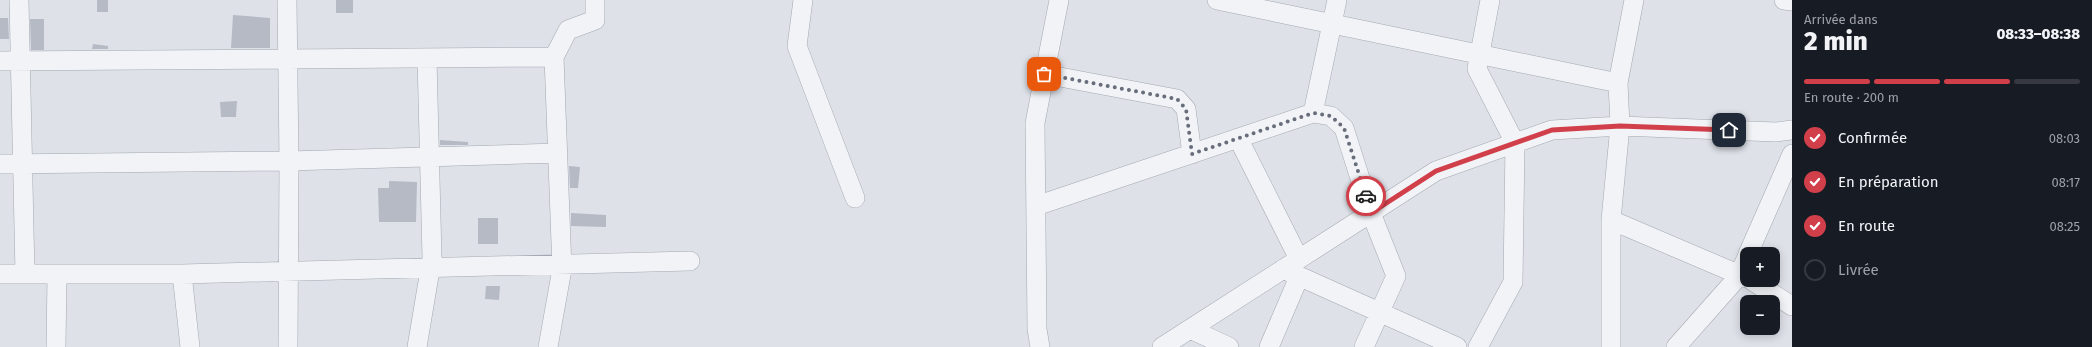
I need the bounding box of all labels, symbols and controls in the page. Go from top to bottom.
text: Arrivée dans [1804,12,1878,27]
text: 08:33–08:38 [1996,25,2080,43]
text: 2 min [1804,26,1868,57]
pin [1027,57,1061,91]
icon: bag [1033,63,1055,85]
text: En route · 200 m [1804,90,1899,105]
pin [1712,113,1746,147]
icon: home [1718,119,1740,141]
icon: check [1804,127,1826,149]
text: Confirmée [1838,129,1907,147]
text: 08:03 [2049,131,2080,146]
icon: check [1804,171,1826,193]
text: En préparation [1838,173,1939,191]
text: 08:17 [2052,175,2080,190]
courier [1346,176,1386,216]
icon: car [1355,185,1377,207]
icon: check [1804,215,1826,237]
text: En route [1838,217,1895,235]
text: 08:25 [2050,219,2080,234]
map controls [1740,247,1780,335]
button: + [1740,247,1780,287]
text: Livrée [1838,261,1879,279]
button: − [1740,295,1780,335]

